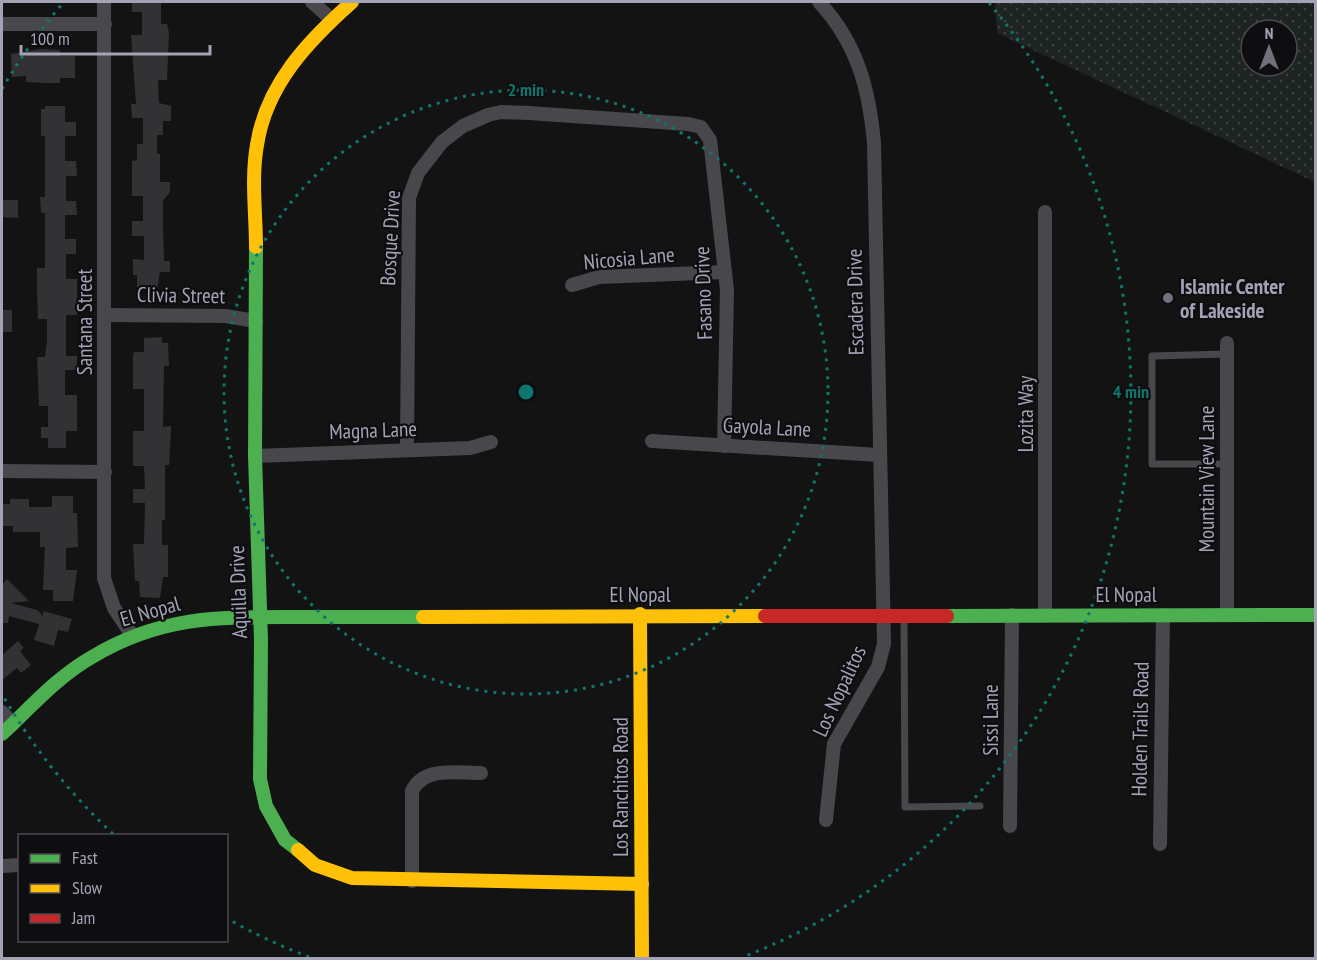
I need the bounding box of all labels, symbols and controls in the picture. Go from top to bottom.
scale bar [21,18,210,56]
north arrow [1239,18,1299,78]
text: N [1265,23,1273,43]
text: 100 m [30,27,70,50]
text: 2 min [508,78,544,101]
street label: Bosque Drive [374,190,406,286]
street label: Nicosia Lane [582,241,676,275]
street label: Fasano Drive [688,246,718,340]
street label: Escadera Drive [841,249,869,355]
street label: Santana Street [71,269,98,375]
place label: Islamic Center of Lakeside [1180,273,1285,324]
street label: Clivia Street [137,281,225,309]
marker: Islamic Center of Lakeside [1161,291,1175,305]
street label: Lozita Way [1012,376,1039,452]
text: 4 min [1113,380,1149,403]
centre of rings [516,382,536,402]
street label: Mountain View Lane [1193,406,1220,552]
street label: Gayola Lane [722,411,812,443]
street label: Magna Lane [329,415,417,445]
street label: Aquilla Drive [223,545,253,639]
street label: El Nopal [609,581,671,608]
street label: El Nopal [1095,581,1157,608]
street label: El Nopal [117,590,183,632]
street label: Los Nopalitos [806,641,872,741]
street label: Holden Trails Road [1125,661,1155,797]
street label: Sissi Lane [977,684,1004,756]
street label: Los Ranchitos Road [607,717,634,857]
legend [18,834,228,942]
text: Fast [72,846,98,869]
text: Slow [72,876,103,899]
text: Jam [71,906,95,929]

